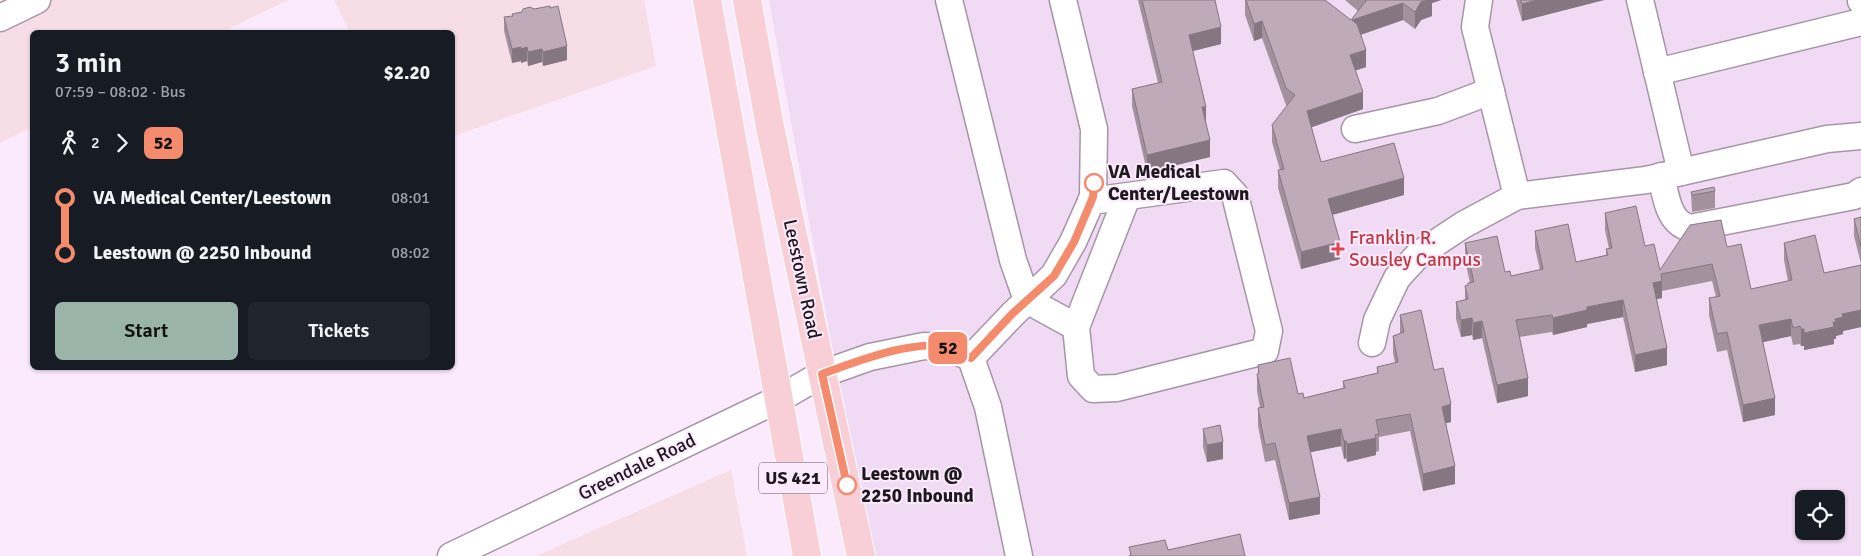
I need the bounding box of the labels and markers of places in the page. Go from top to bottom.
place label: VA Medical Center/Leestown [1108,160,1249,206]
marker: VA Medical Center/Leestown [1084,173,1104,193]
place label: Franklin R. Sousley Campus [1349,226,1481,272]
marker: Franklin R. Sousley Campus [1331,242,1345,256]
place label: Leestown @ 2250 Inbound [861,462,974,508]
marker: Leestown @ 2250 Inbound [837,475,857,495]

